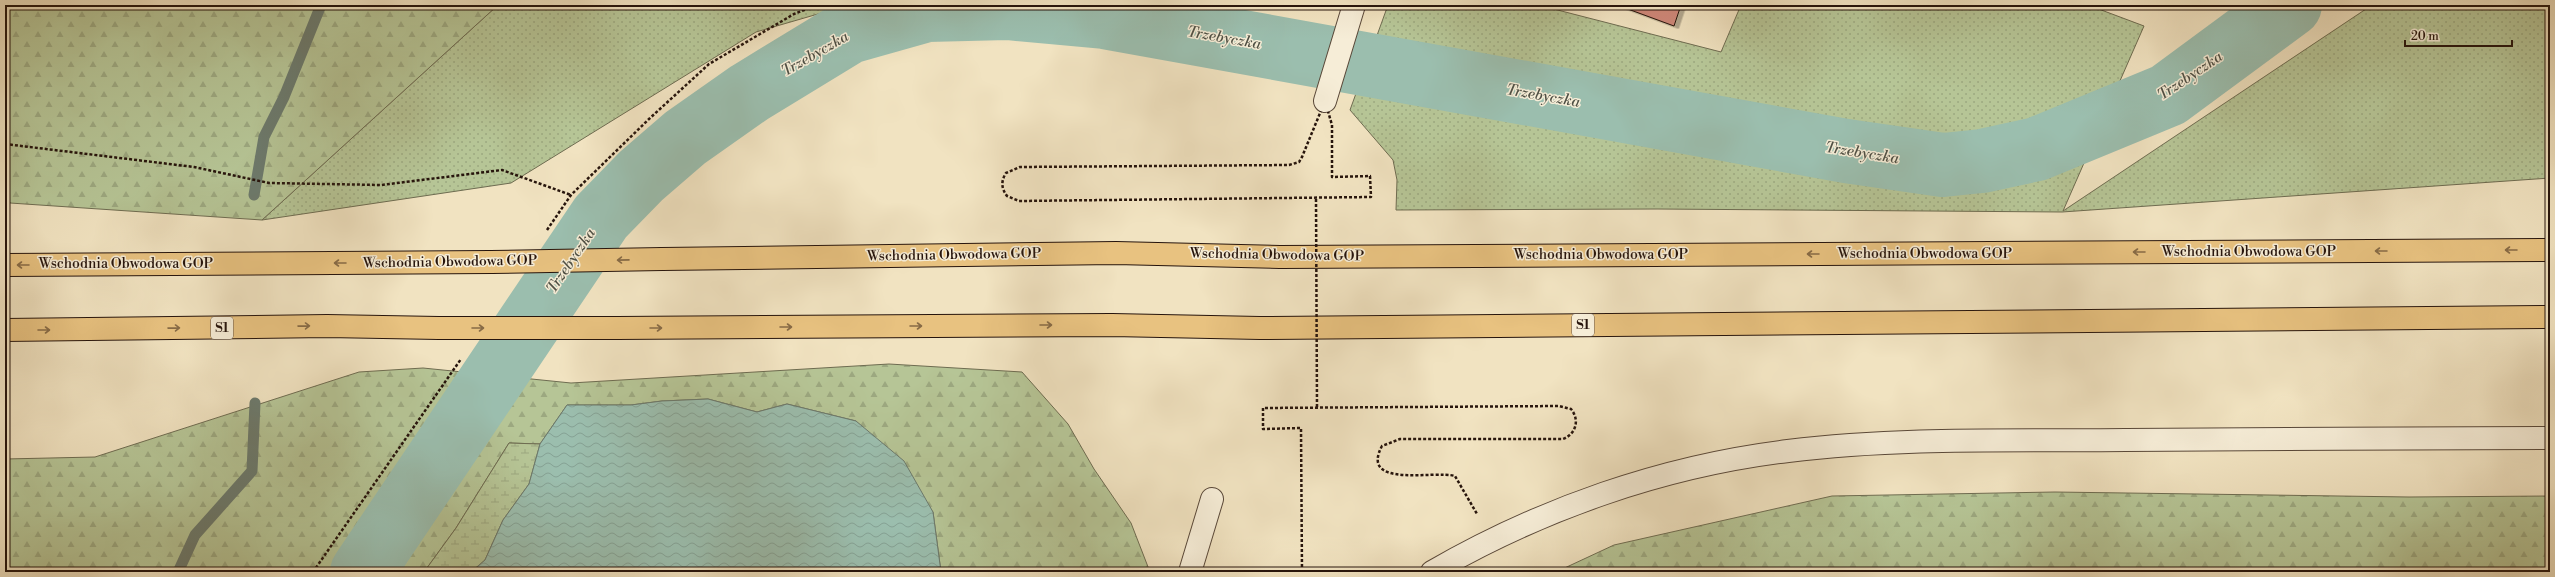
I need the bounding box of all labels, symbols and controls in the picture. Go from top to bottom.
water label: Trzebyczka [1186,22,1263,54]
scale bar [2405,22,2512,48]
water label: Trzebyczka [778,27,853,81]
text: 20 m [2411,29,2439,44]
water label: Trzebyczka [2154,47,2227,105]
water label: Trzebyczka [1505,80,1582,112]
water label: Trzebyczka [1824,138,1901,168]
water label: Trzebyczka [542,224,600,297]
street label: Wschodnia Obwodowa GOP [2161,243,2337,261]
street label: Wschodnia Obwodowa GOP [866,244,1042,266]
street label: Wschodnia Obwodowa GOP [1189,244,1365,266]
street label: Wschodnia Obwodowa GOP [1837,245,2013,263]
street label: Wschodnia Obwodowa GOP [1513,246,1689,264]
one-way arrow [2505,246,2518,254]
one-way arrow [2375,247,2388,255]
one-way arrow [2133,248,2146,256]
one-way arrow [1807,250,1820,258]
street label: Wschodnia Obwodowa GOP [362,251,538,273]
street label: Wschodnia Obwodowa GOP [38,255,214,273]
one-way arrow [617,256,630,264]
one-way arrow [334,259,347,267]
one-way arrow [17,261,30,269]
road number: S1 [1572,314,1594,336]
road number: S1 [211,317,233,339]
one-way arrow [1039,321,1052,329]
one-way arrow [297,322,310,330]
one-way arrow [909,322,922,330]
one-way arrow [779,323,792,331]
one-way arrow [167,324,180,332]
one-way arrow [471,324,484,332]
one-way arrow [649,324,662,332]
one-way arrow [37,326,50,334]

